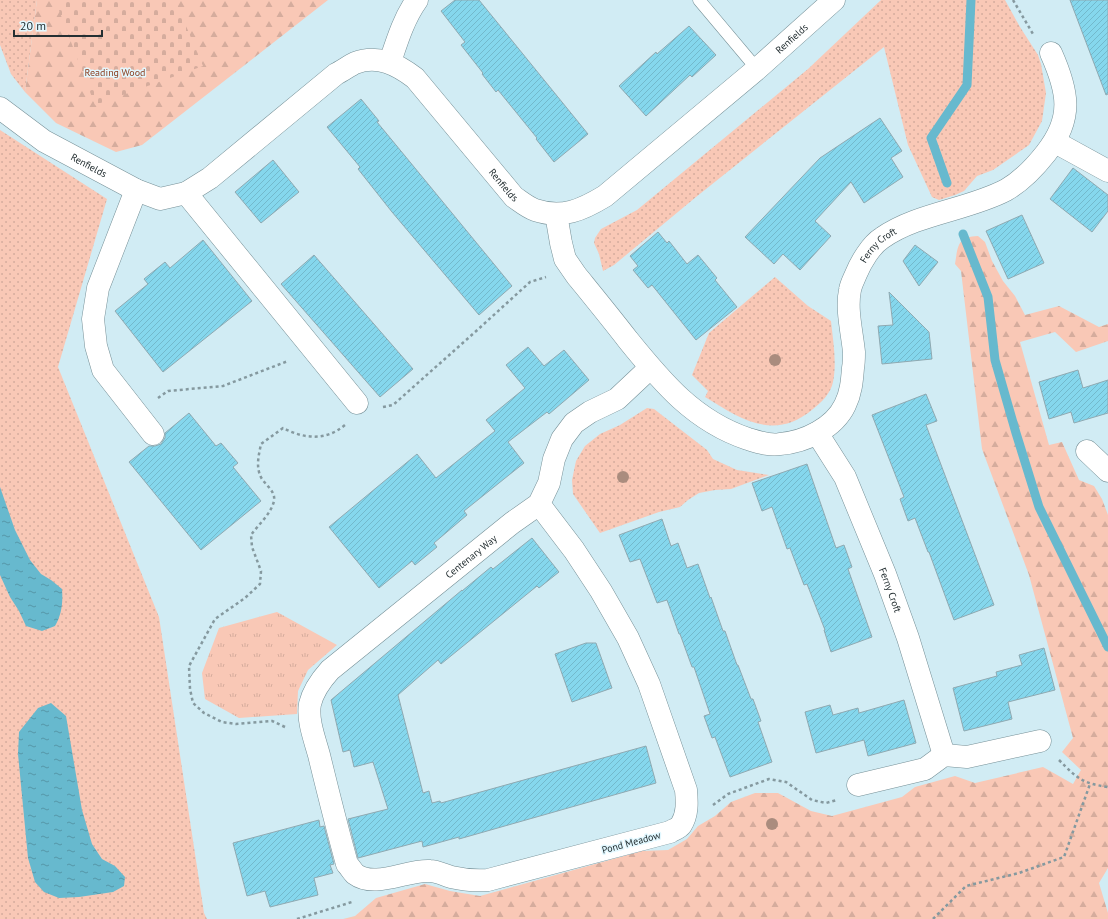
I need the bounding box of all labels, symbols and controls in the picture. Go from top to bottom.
scale bar [14,12,102,38]
text: 20 m [20,18,46,33]
street label: Renfields [773,21,811,56]
park label: Reading Wood [85,66,145,79]
street label: Renfields [68,150,109,180]
street label: Renfields [486,166,520,205]
street label: Ferny Croft [857,224,899,265]
street label: Centenary Way [443,532,500,581]
street label: Ferny Croft [876,566,904,615]
street label: Pond Meadow [600,828,662,857]

